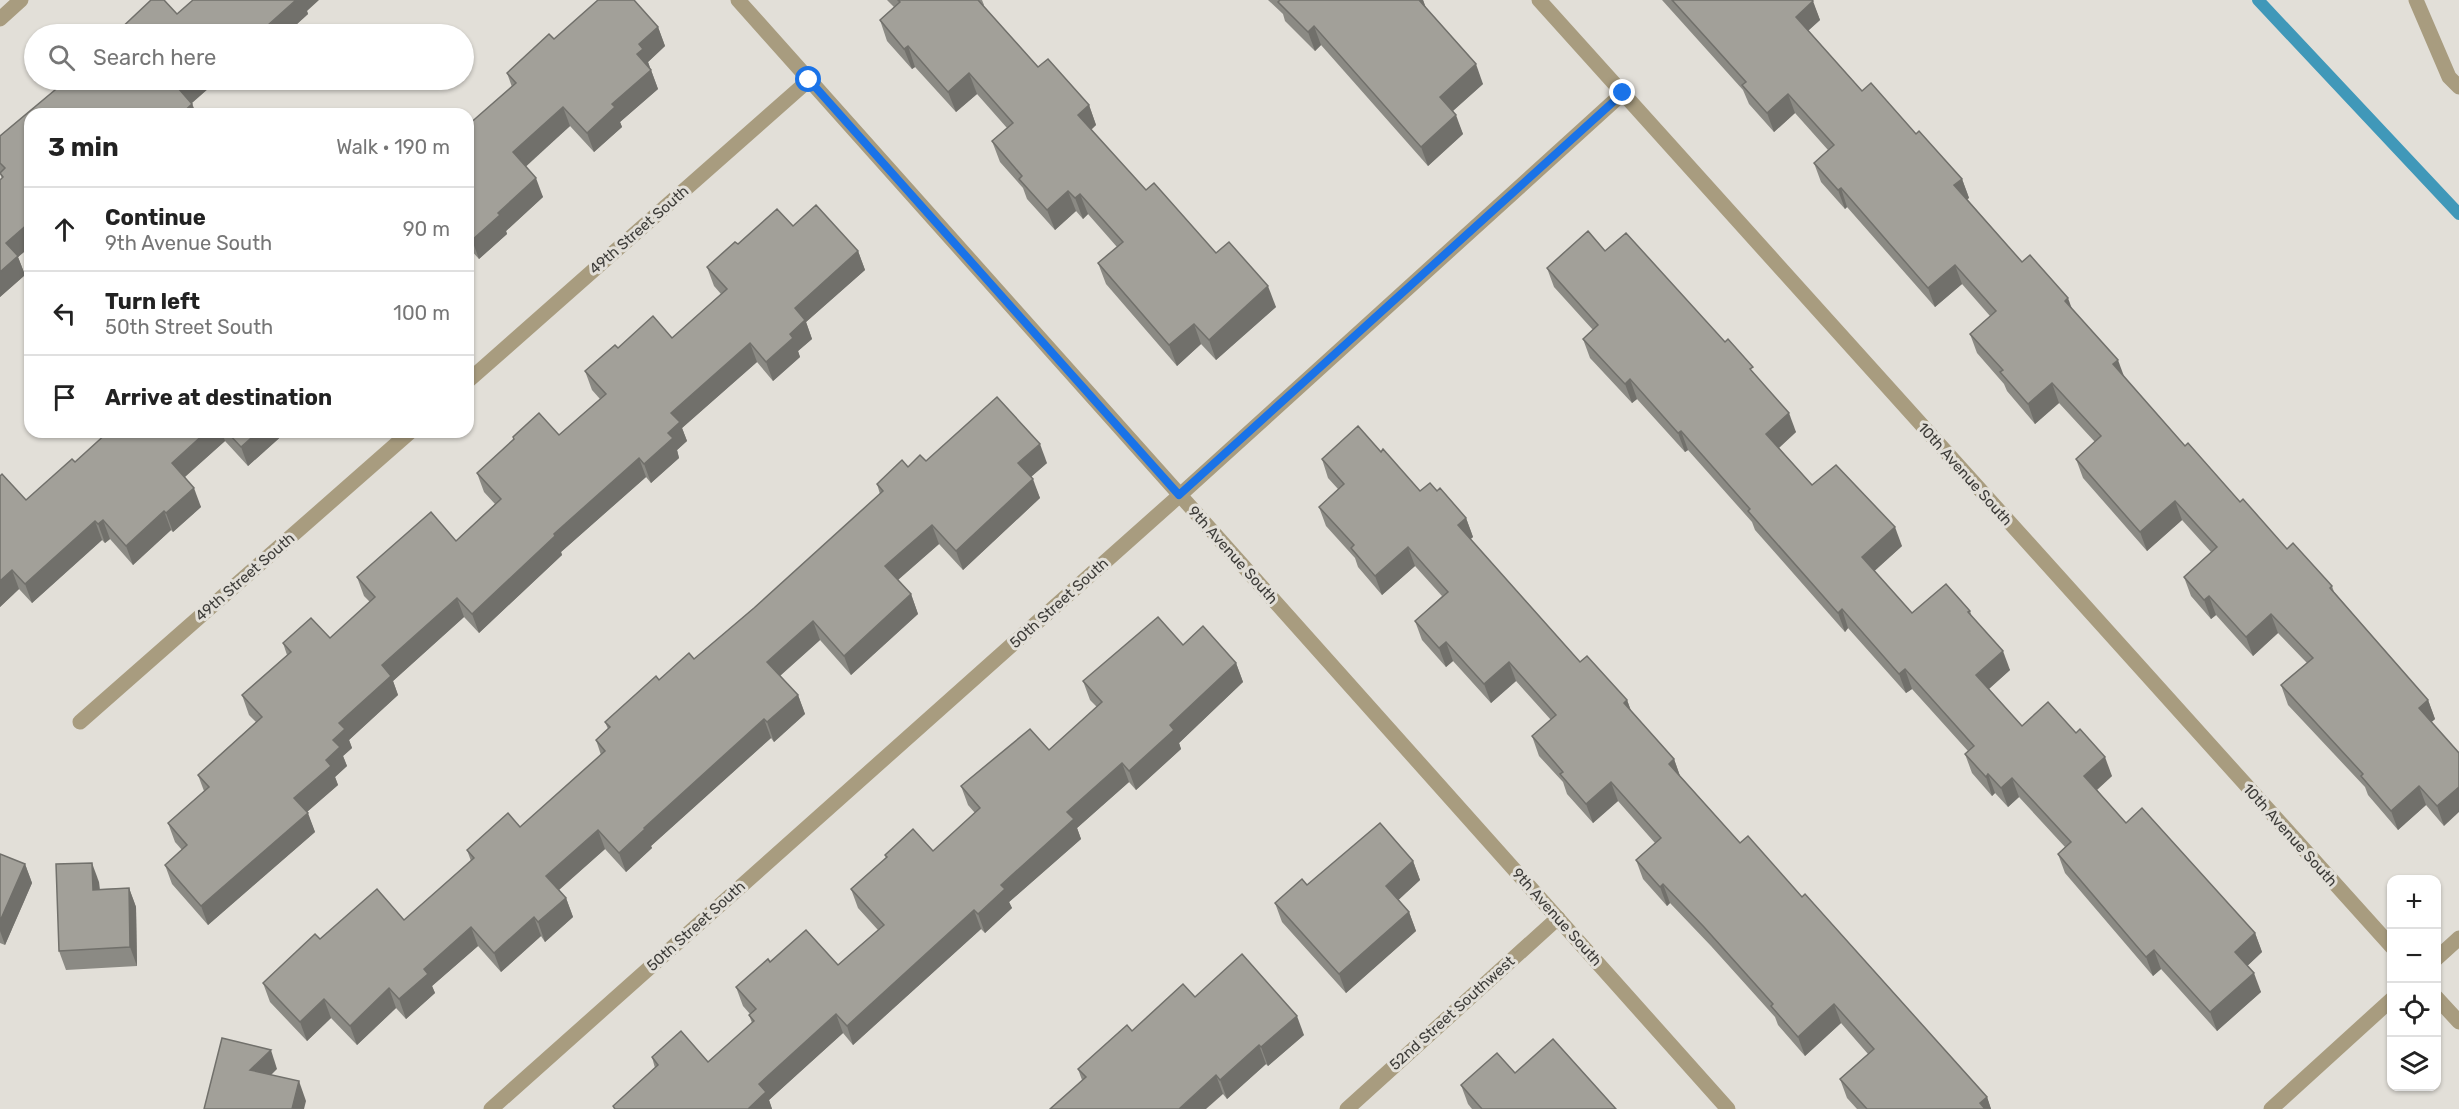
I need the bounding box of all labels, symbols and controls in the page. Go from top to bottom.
search box [24,24,474,90]
icon: search [45,41,78,74]
text: Search here [93,44,216,71]
route start [795,66,821,92]
route end [1609,79,1635,105]
text: 3 min [48,132,119,163]
text: Walk · 190 m [336,135,450,159]
street label: 49th Street South [586,182,692,278]
text: Continue [105,204,206,231]
icon: ahead [48,213,81,246]
text: 90 m [403,217,450,241]
text: 9th Avenue South [105,231,272,255]
text: Turn left [105,288,200,315]
icon: left [48,297,81,330]
text: 100 m [393,301,450,325]
text: 50th Street South [105,315,273,339]
icon: arrive [48,381,81,414]
text: Arrive at destination [105,384,332,411]
street label: 10th Avenue South [1914,419,2016,529]
street label: 9th Avenue South [1184,502,1282,608]
street label: 49th Street South [192,529,298,625]
street label: 50th Street South [1006,554,1112,652]
street label: 10th Avenue South [2239,780,2341,890]
street label: 9th Avenue South [1508,864,1606,970]
map controls [2387,875,2441,1091]
button: + [2387,875,2441,929]
street label: 50th Street South [643,877,749,975]
button: − [2387,929,2441,983]
street label: 52nd Street Southwest [1386,952,1518,1074]
button: locate [2387,983,2441,1037]
button: layers [2387,1037,2441,1091]

